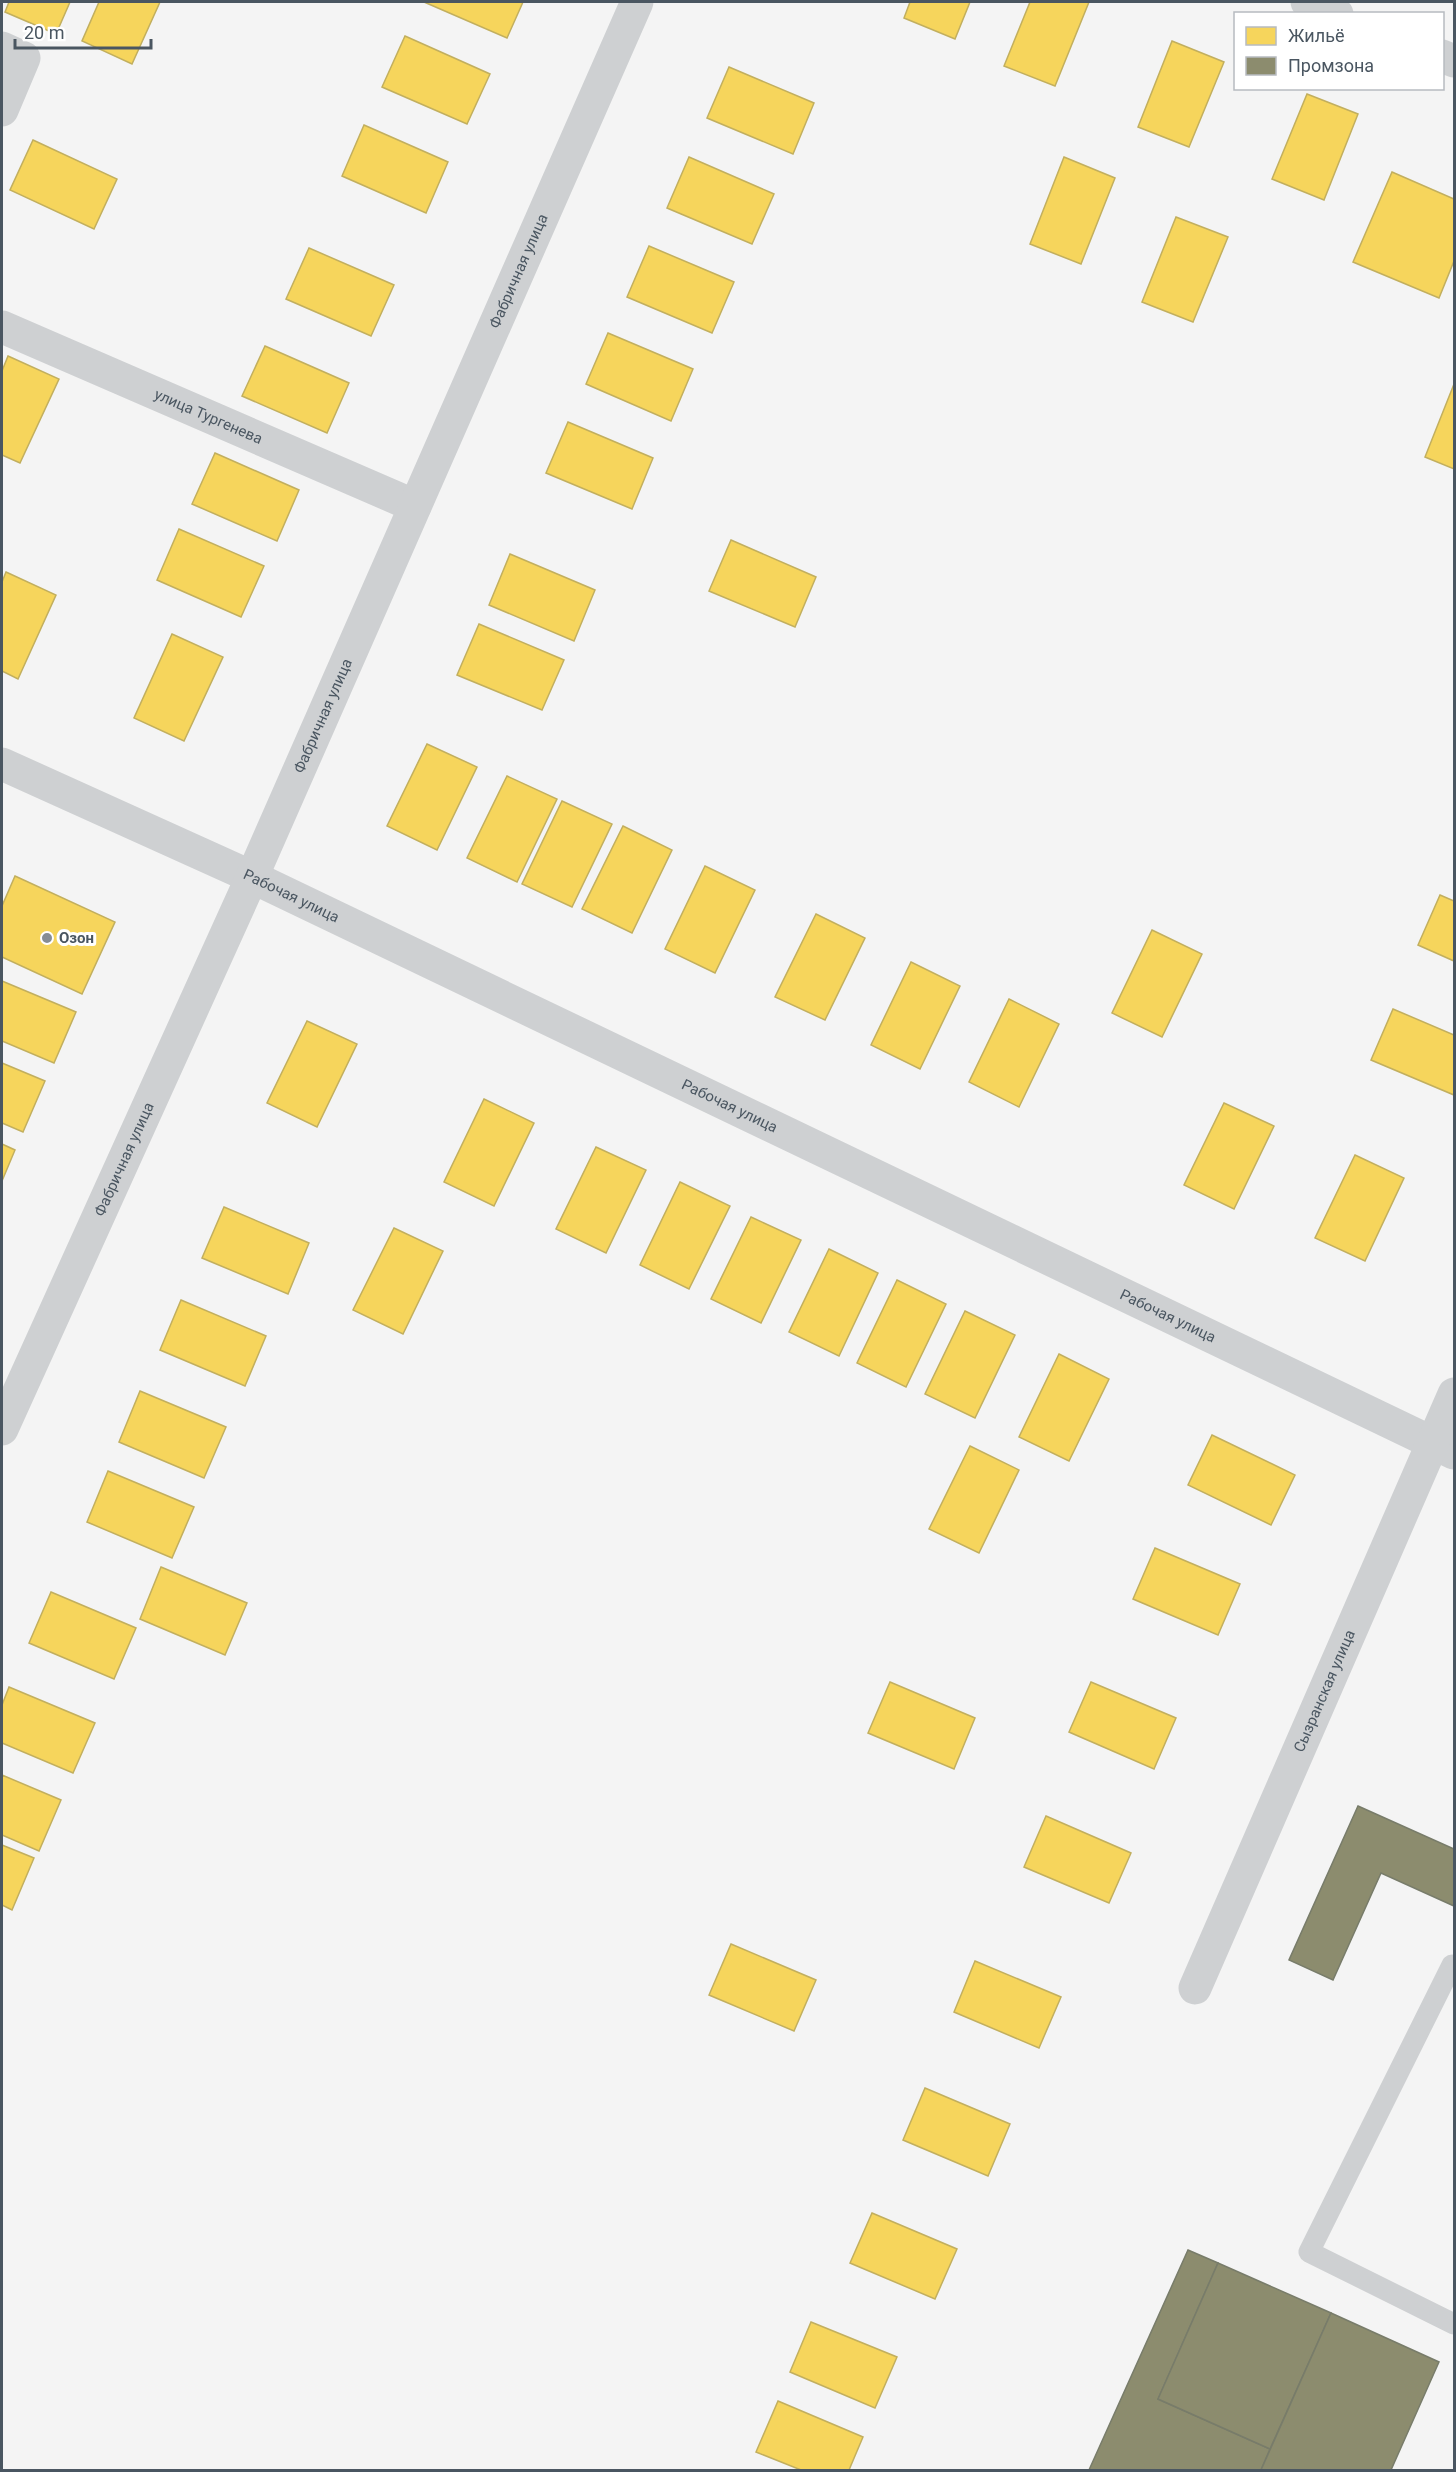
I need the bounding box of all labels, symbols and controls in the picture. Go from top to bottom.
scale bar [15,12,152,50]
legend [1234,12,1444,90]
text: 20 m [24,22,64,43]
text: Жильё [1288,25,1344,46]
text: Промзона [1288,55,1374,76]
street label: Фабричная улица [486,211,552,331]
street label: улица Тургенева [152,385,265,448]
street label: Фабричная улица [290,656,356,776]
street label: Рабочая улица [241,865,342,926]
place label: Озон [59,929,94,947]
marker: Озон [40,931,54,945]
street label: Рабочая улица [679,1075,780,1136]
street label: Фабричная улица [90,1100,158,1219]
street label: Рабочая улица [1117,1285,1219,1346]
street label: Сызранская улица [1290,1627,1359,1755]

